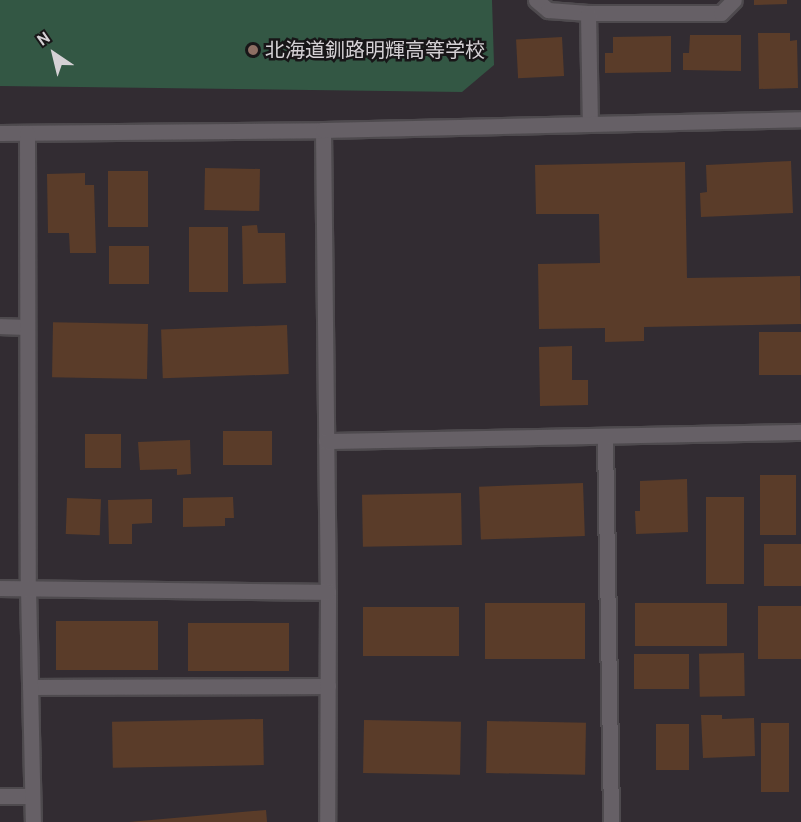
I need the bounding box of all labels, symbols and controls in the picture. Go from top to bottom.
north arrow [24,24,84,84]
text: N [33,28,53,50]
place label: 北海道釧路明輝高等学校 [265,38,485,62]
marker: 北海道釧路明輝高等学校 [246,43,260,57]

